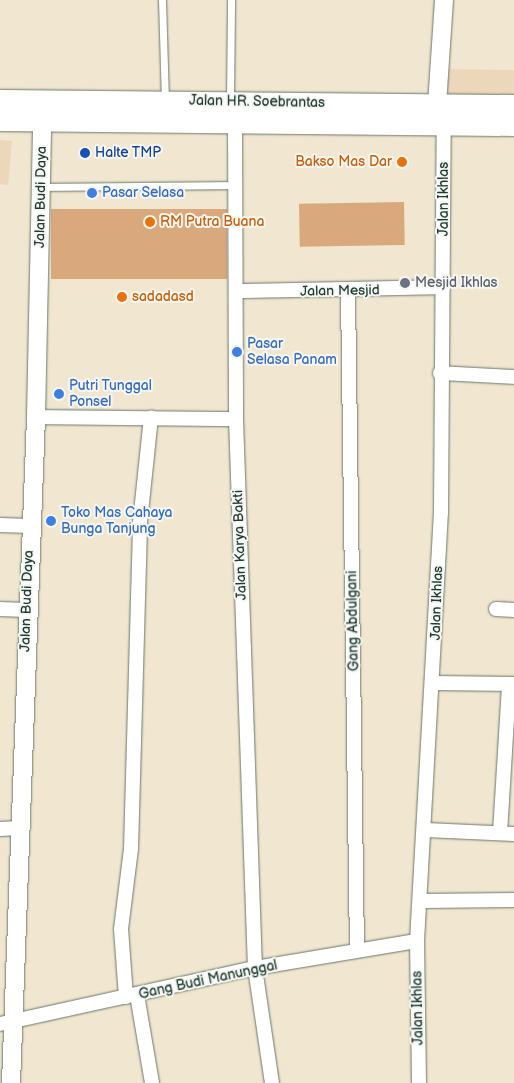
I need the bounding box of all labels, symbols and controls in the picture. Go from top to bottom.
street label: Jalan HR. Soebrantas [189,92,325,112]
place label: Halte TMP [95,145,162,161]
street label: Jalan Budi Daya [32,146,50,248]
marker: Halte TMP [79,147,91,159]
place label: Bakso Mas Dar [295,154,392,170]
marker: Bakso Mas Dar [396,156,408,168]
street label: Jalan Ikhlas [436,162,452,236]
place label: Pasar Selasa [102,185,184,201]
marker: Pasar Selasa [86,187,98,199]
place label: RM Putra Buana [160,214,264,230]
marker: RM Putra Buana [144,216,156,228]
place label: Mesjid Ikhlas [415,275,498,291]
marker: Mesjid Ikhlas [399,277,411,289]
street label: Jalan Mesjid [300,282,380,300]
place label: sadadasd [132,289,194,305]
marker: sadadasd [116,291,128,303]
place label: Pasar Selasa Panam [247,336,337,368]
marker: Pasar Selasa Panam [231,346,243,358]
place label: Putri Tunggal Ponsel [69,378,152,411]
marker: Putri Tunggal Ponsel [53,388,65,400]
street label: Jalan Karya Bakti [230,490,250,600]
place label: Toko Mas Cahaya Bunga Tanjung [61,505,172,538]
marker: Toko Mas Cahaya Bunga Tanjung [45,515,57,527]
street label: Jalan Budi Daya [17,550,37,652]
street label: Jalan Ikhlas [427,566,447,640]
street label: Gang Abdulgani [344,571,362,671]
street label: Gang Budi Manunggal [137,957,279,1003]
street label: Jalan Ikhlas [409,971,427,1045]

